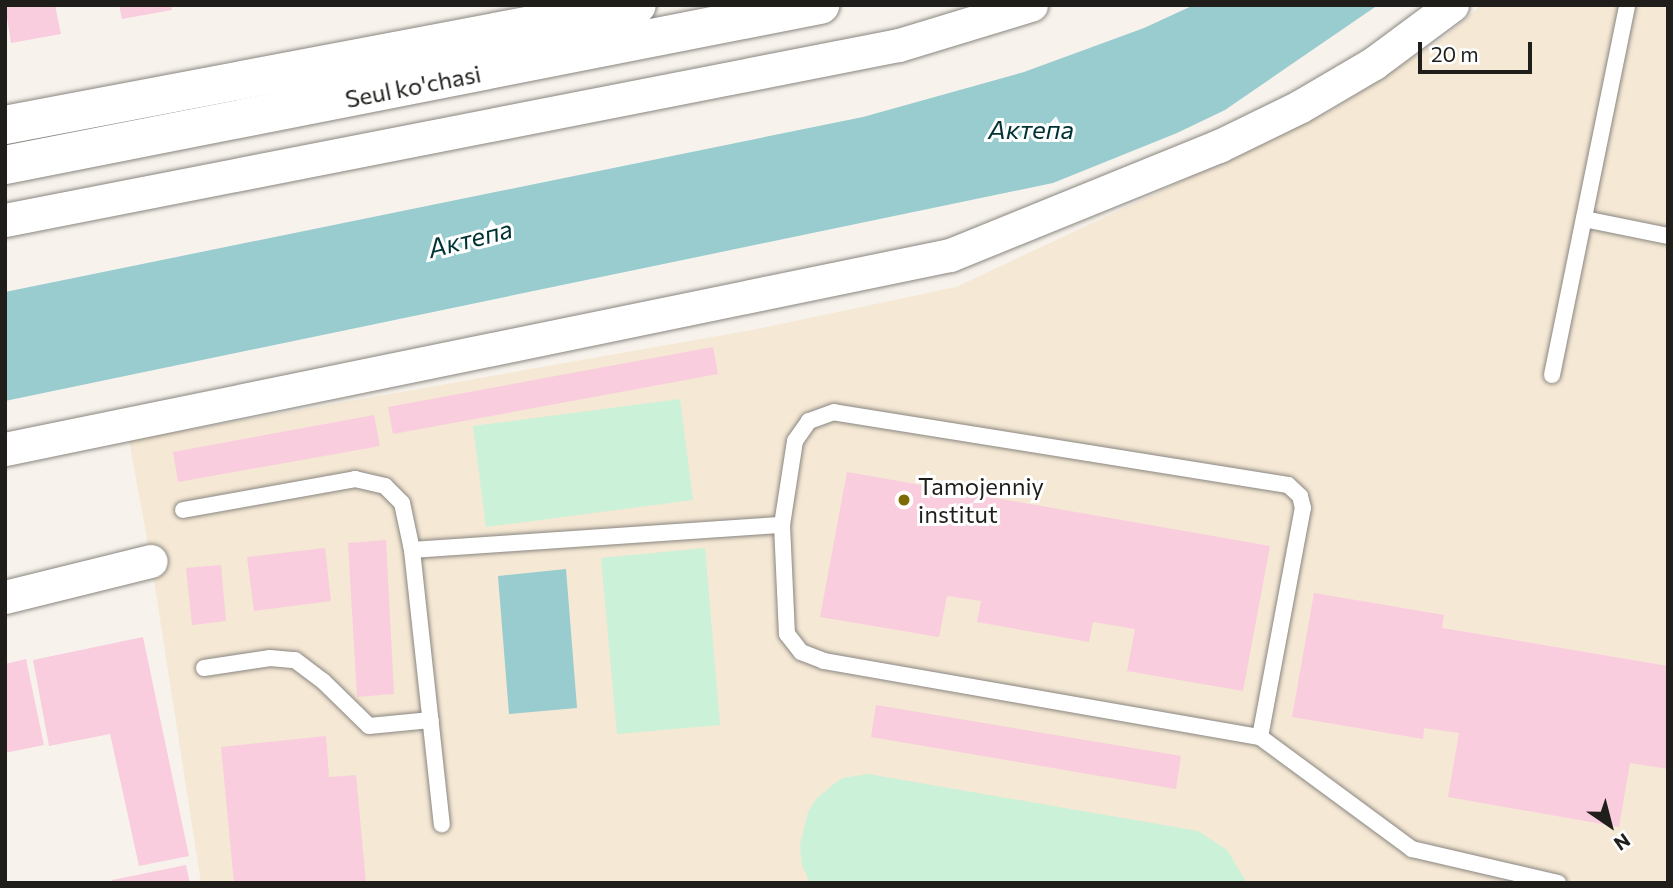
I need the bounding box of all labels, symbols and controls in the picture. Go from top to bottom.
scale bar [1421,28,1535,72]
text: 20 m [1431,41,1479,66]
street label: Seul ko'chasi [343,59,483,113]
water label: Актепа [988,113,1074,145]
water label: Актепа [425,212,515,264]
place label: Tamojenniy institut [918,472,1044,528]
marker: Tamojenniy institut [896,492,912,508]
north arrow [1575,790,1645,860]
text: N [1610,829,1635,856]

